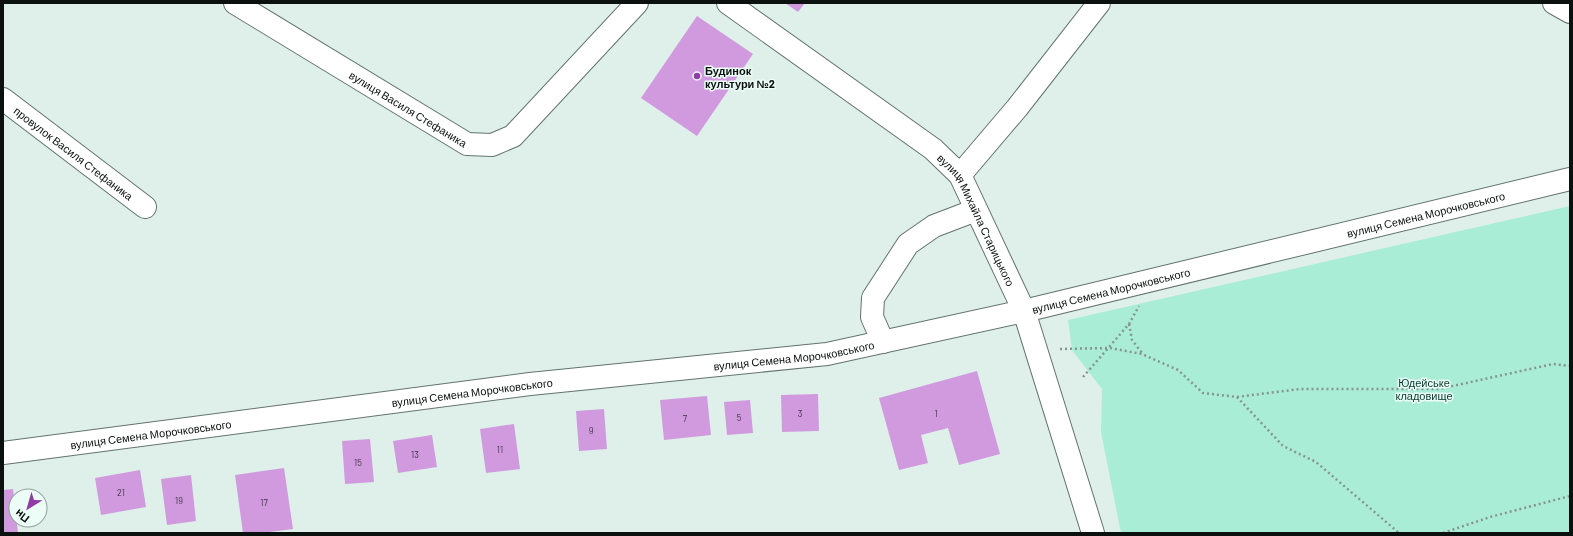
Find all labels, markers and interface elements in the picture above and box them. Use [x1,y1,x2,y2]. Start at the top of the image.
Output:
place label: Будинок культури №2 [705,64,775,90]
street label: вулиця Василя Стефаника [347,68,470,150]
marker: Будинок культури №2 [692,71,702,81]
street label: провулок Василя Стефаника [12,103,137,203]
street label: вулиця Михайла Старицького [935,151,1018,288]
street label: вулиця Семена Морочковського [1345,188,1506,239]
street label: вулиця Семена Морочковського [1030,265,1191,315]
street label: вулиця Семена Морочковського [713,337,875,372]
street label: вулиця Семена Морочковського [391,375,553,409]
park label: Юдейське кладовище [1395,376,1453,402]
house number: 3 [798,408,803,419]
house number: 1 [934,408,938,419]
house number: 5 [737,412,742,423]
house number: 7 [683,413,688,424]
street label: вулиця Семена Морочковського [69,417,232,451]
house number: 9 [589,425,594,436]
house number: 11 [497,444,503,455]
house number: 13 [411,449,419,460]
house number: 15 [354,457,362,468]
house number: 21 [117,487,125,498]
north arrow [8,488,48,528]
house number: 19 [175,495,183,506]
house number: 17 [260,497,268,508]
text: Пн [12,507,31,526]

